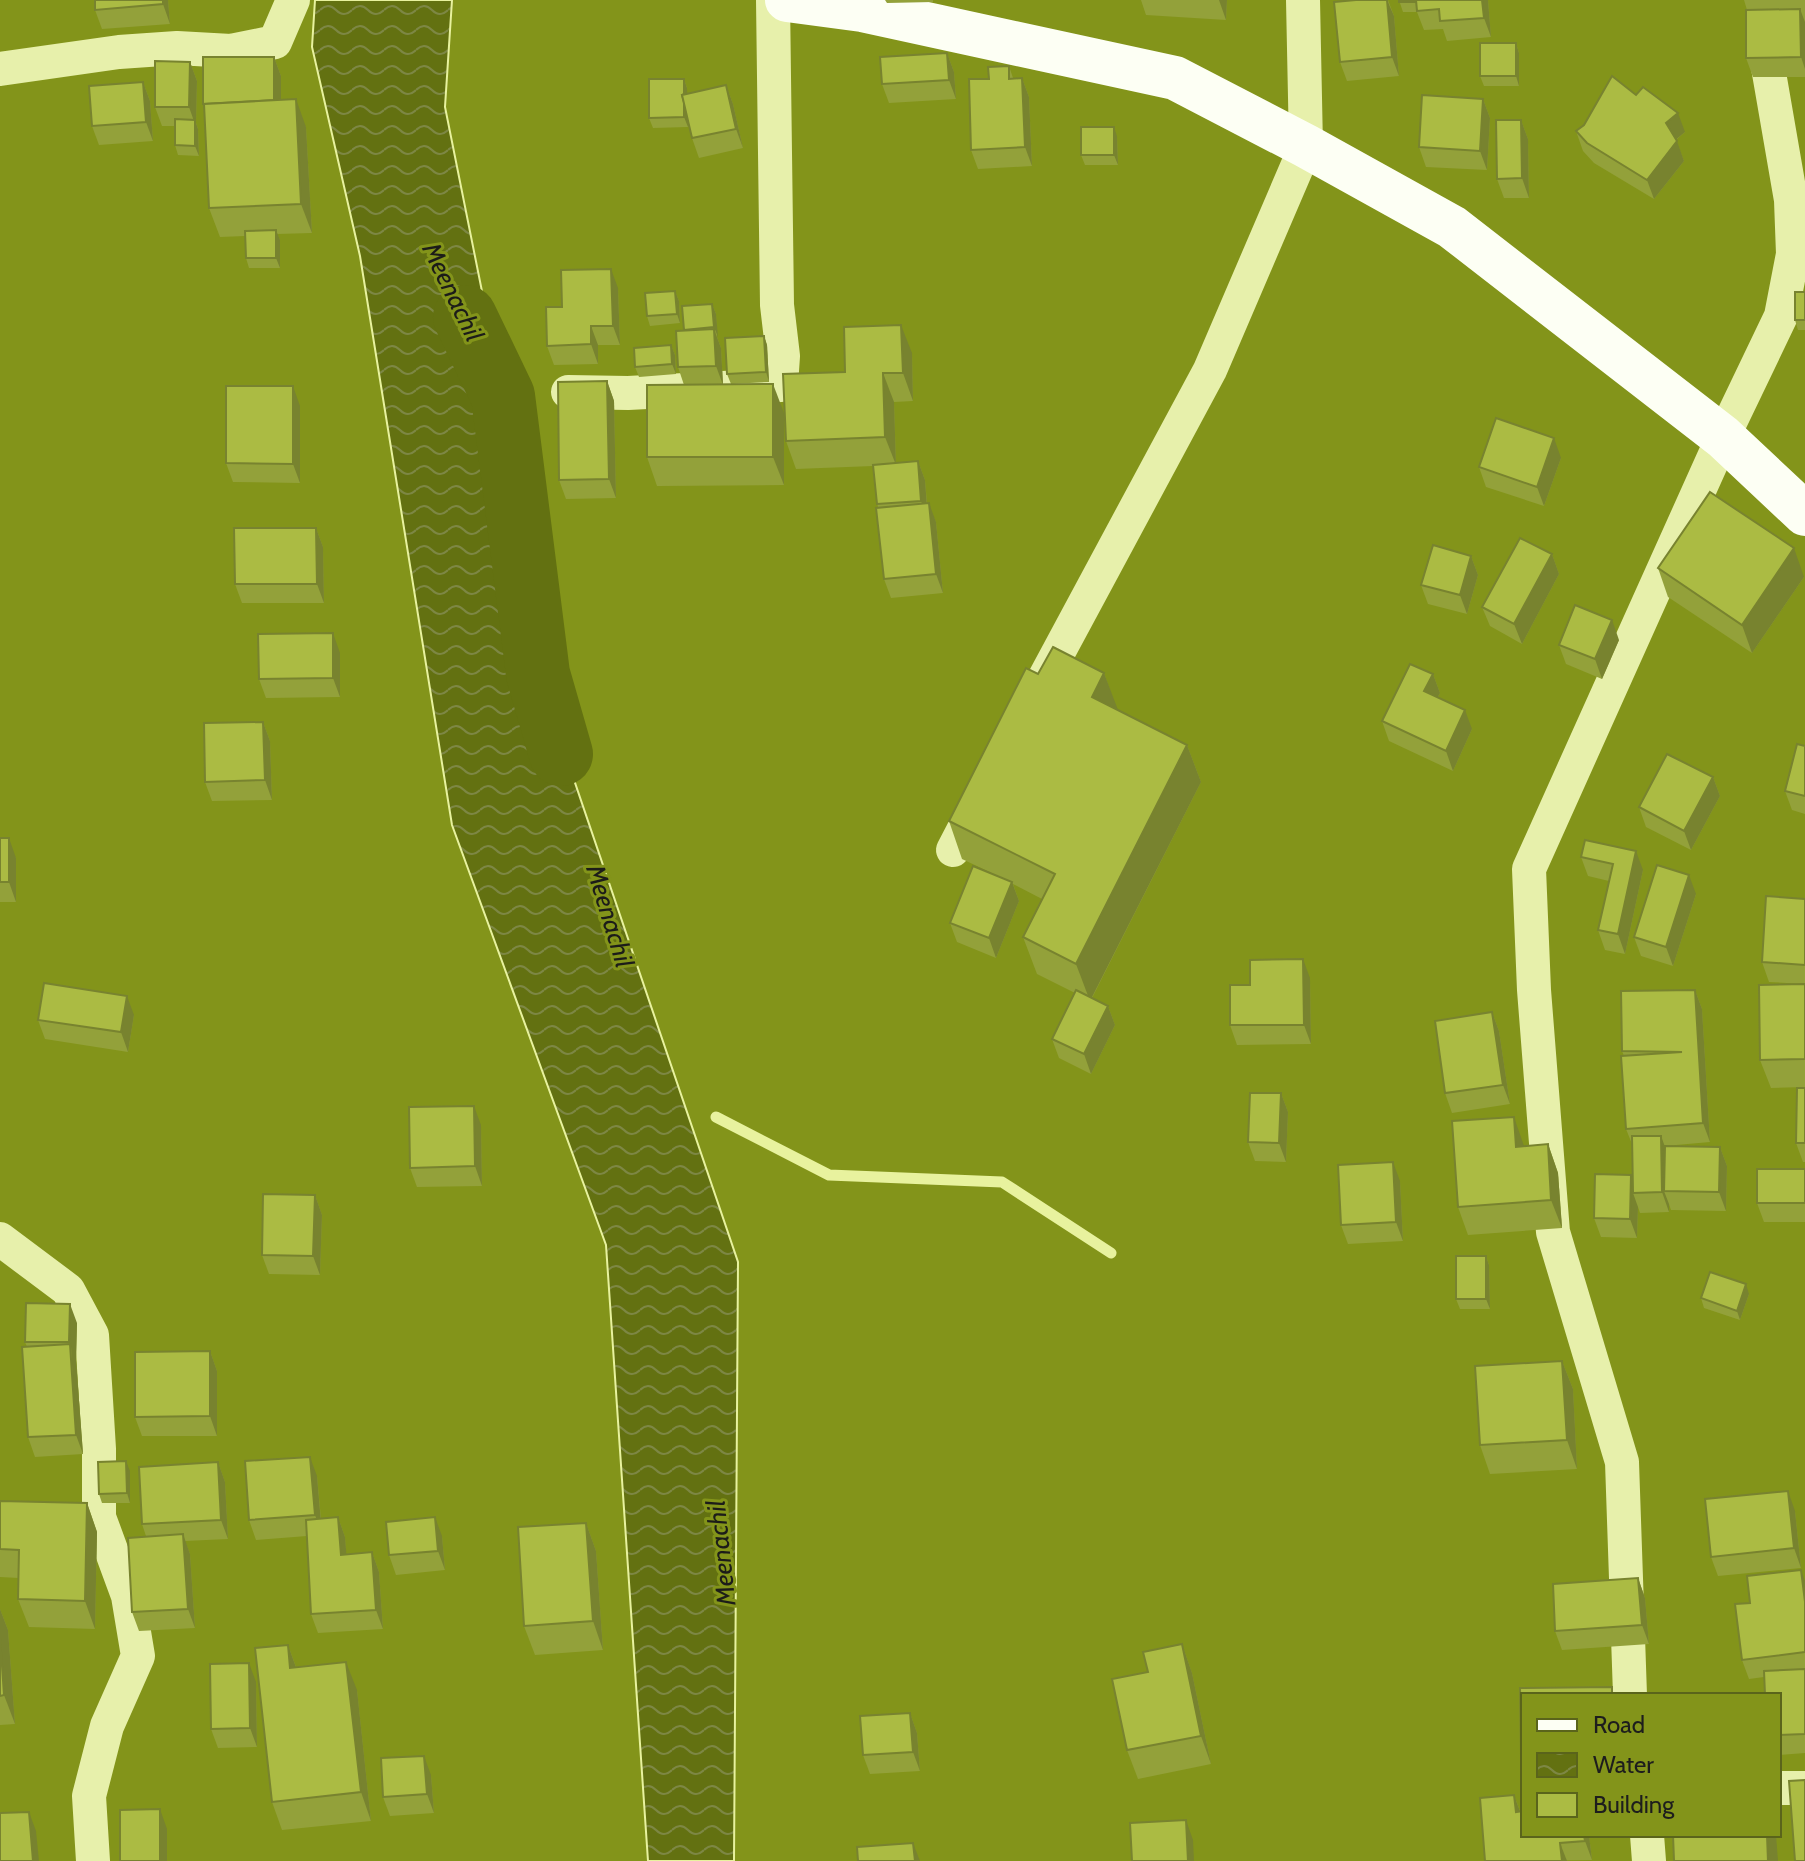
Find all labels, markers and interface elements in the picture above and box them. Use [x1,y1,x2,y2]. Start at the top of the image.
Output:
water label: Meenachil [415,236,491,347]
water label: Meenachil [579,860,641,971]
water label: Meenachil [700,1499,743,1608]
legend [1521,1693,1781,1837]
text: Road [1593,1710,1645,1739]
text: Water [1593,1750,1654,1779]
text: Building [1593,1790,1675,1819]

